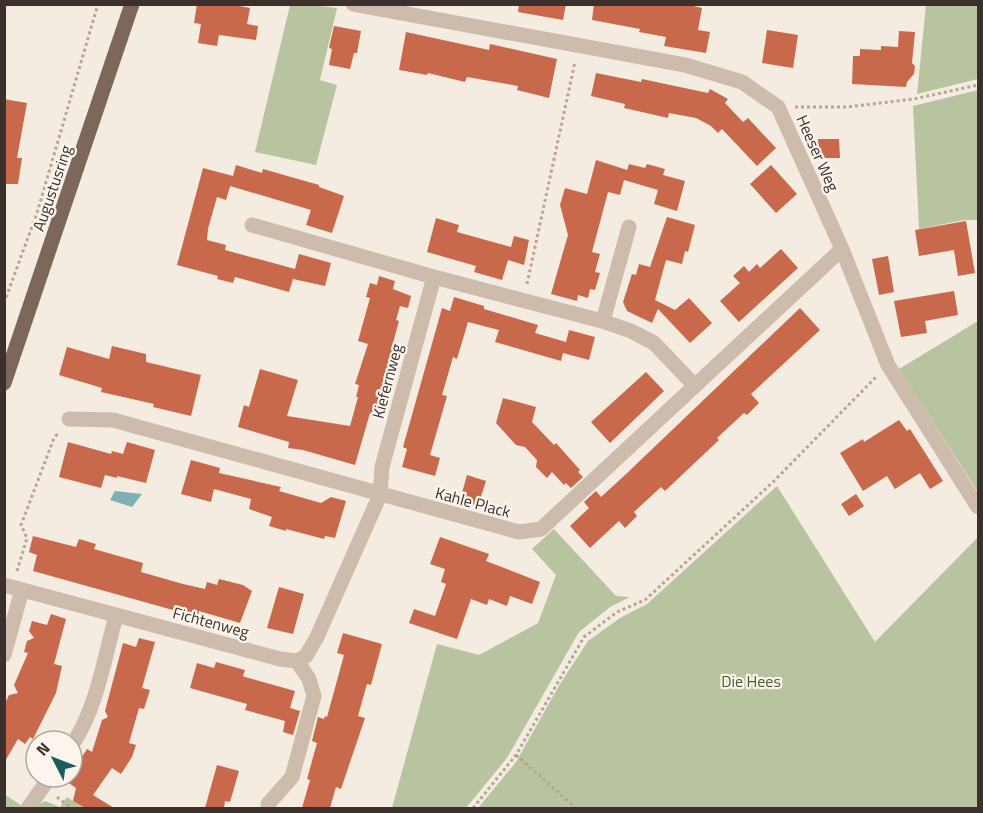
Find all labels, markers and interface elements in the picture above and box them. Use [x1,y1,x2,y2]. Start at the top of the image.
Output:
street label: Heeser Weg [790,111,846,195]
street label: Augustusring [26,142,78,234]
street label: Kiefernweg [366,341,408,421]
street label: Kahle Plack [433,480,514,524]
street label: Fichtenweg [170,600,252,644]
park label: Die Hees [721,669,781,693]
north arrow [24,729,84,789]
text: N [30,737,55,761]

